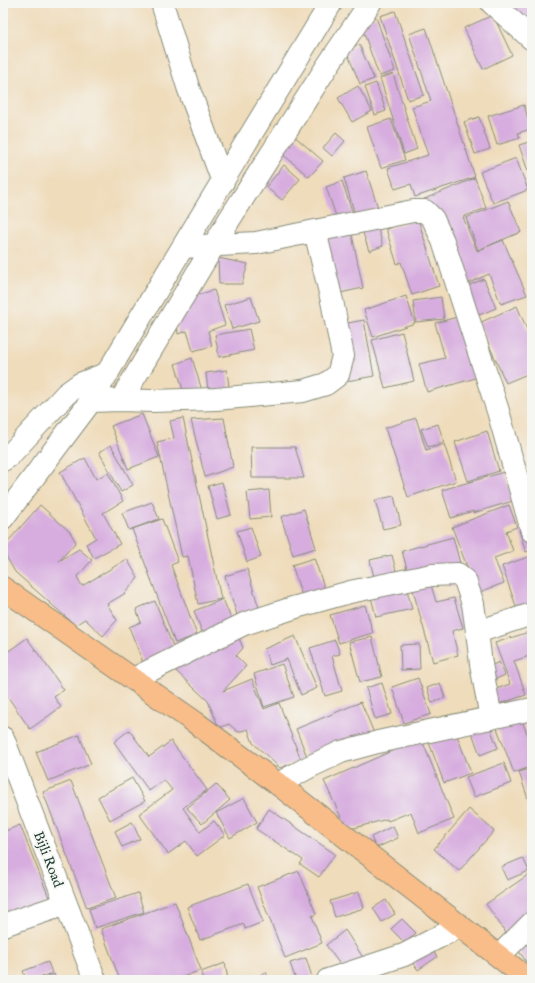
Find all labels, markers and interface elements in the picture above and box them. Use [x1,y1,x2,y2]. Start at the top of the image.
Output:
street label: Bijli Road [29,829,67,890]

